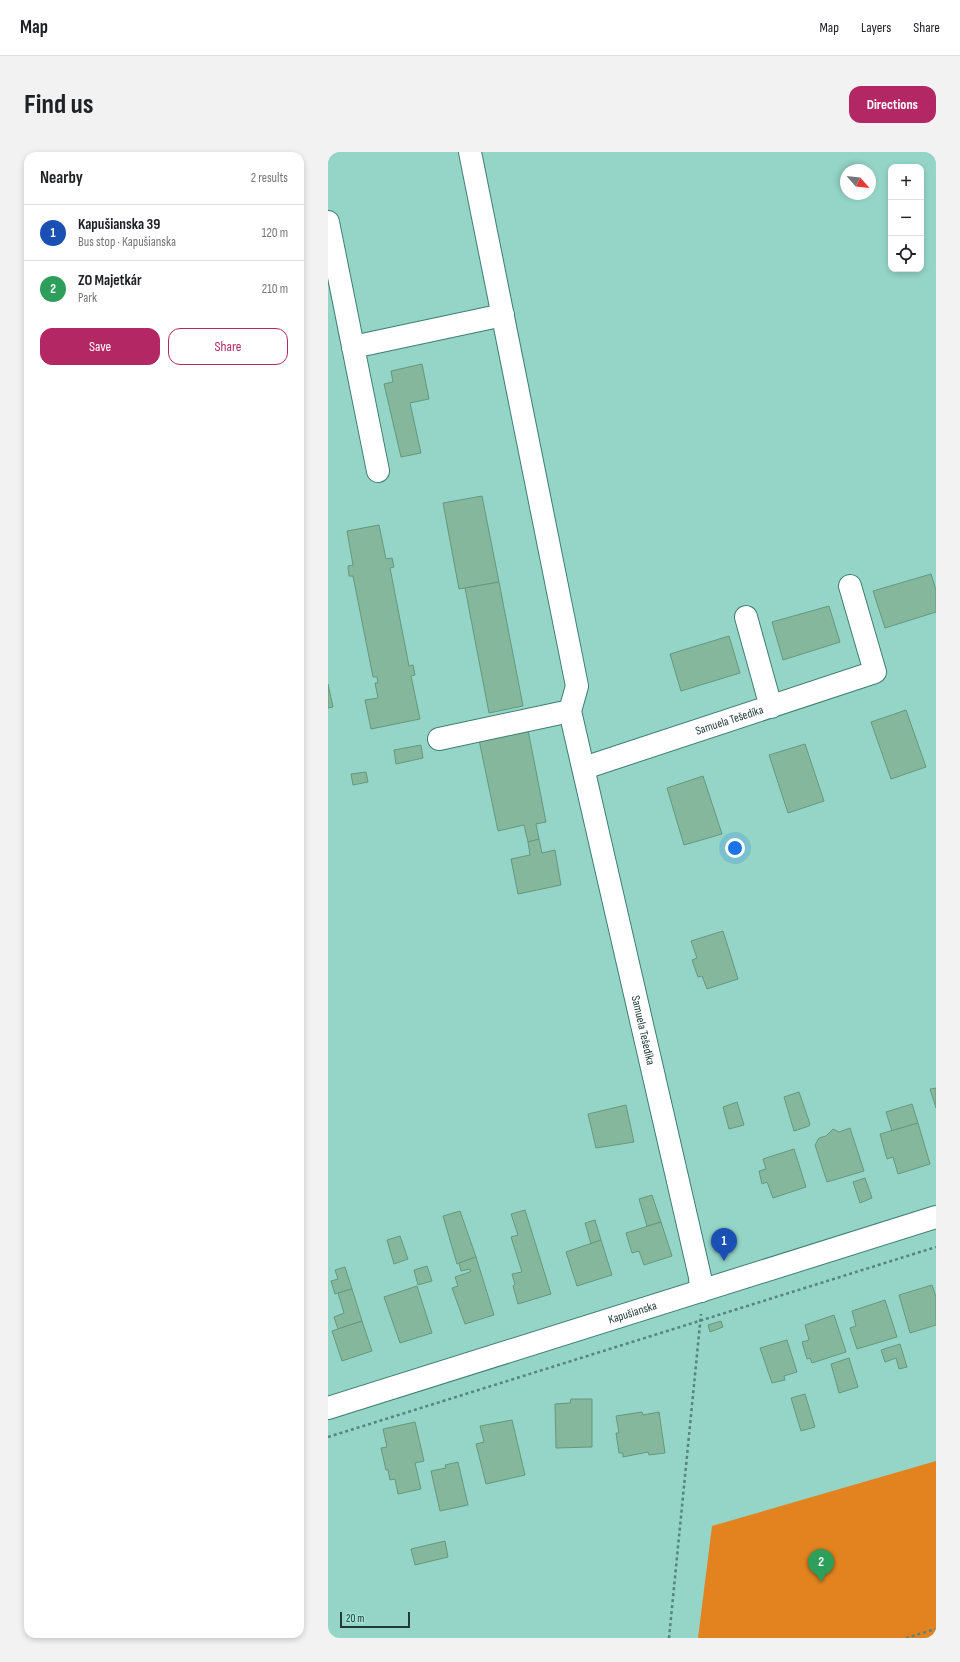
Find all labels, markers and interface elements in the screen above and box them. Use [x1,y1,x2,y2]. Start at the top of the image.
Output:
text: Map [20,16,48,39]
text: Map [819,19,839,36]
text: Layers [861,19,891,36]
text: Share [913,19,940,36]
button: Directions [849,86,936,123]
text: Find us [24,88,93,121]
north arrow [840,164,876,200]
map controls [888,164,924,272]
button: + [888,164,924,200]
text: Nearby [40,168,83,188]
text: 2 results [251,170,288,186]
button: − [888,200,924,236]
text: Kapušianska 39 [78,215,160,234]
text: 1 [50,225,56,241]
text: 120 m [262,225,288,241]
text: Bus stop · Kapušianska [78,234,176,250]
button: locate [888,236,924,272]
text: ZO Majetkár [78,271,142,290]
text: 2 [50,281,56,297]
text: 210 m [262,281,288,297]
text: Park [78,290,97,306]
button: Save [40,328,160,365]
button: Share [168,328,288,365]
street label: Samuela Tešedíka [694,702,766,739]
your location [725,838,745,858]
street label: Samuela Tešedíka [628,994,658,1067]
pin: 1 [711,1228,737,1261]
street label: Kapušianska [606,1298,659,1327]
pin: 2 [808,1549,834,1582]
scale bar [340,1610,410,1629]
text: 20 m [346,1612,364,1625]

